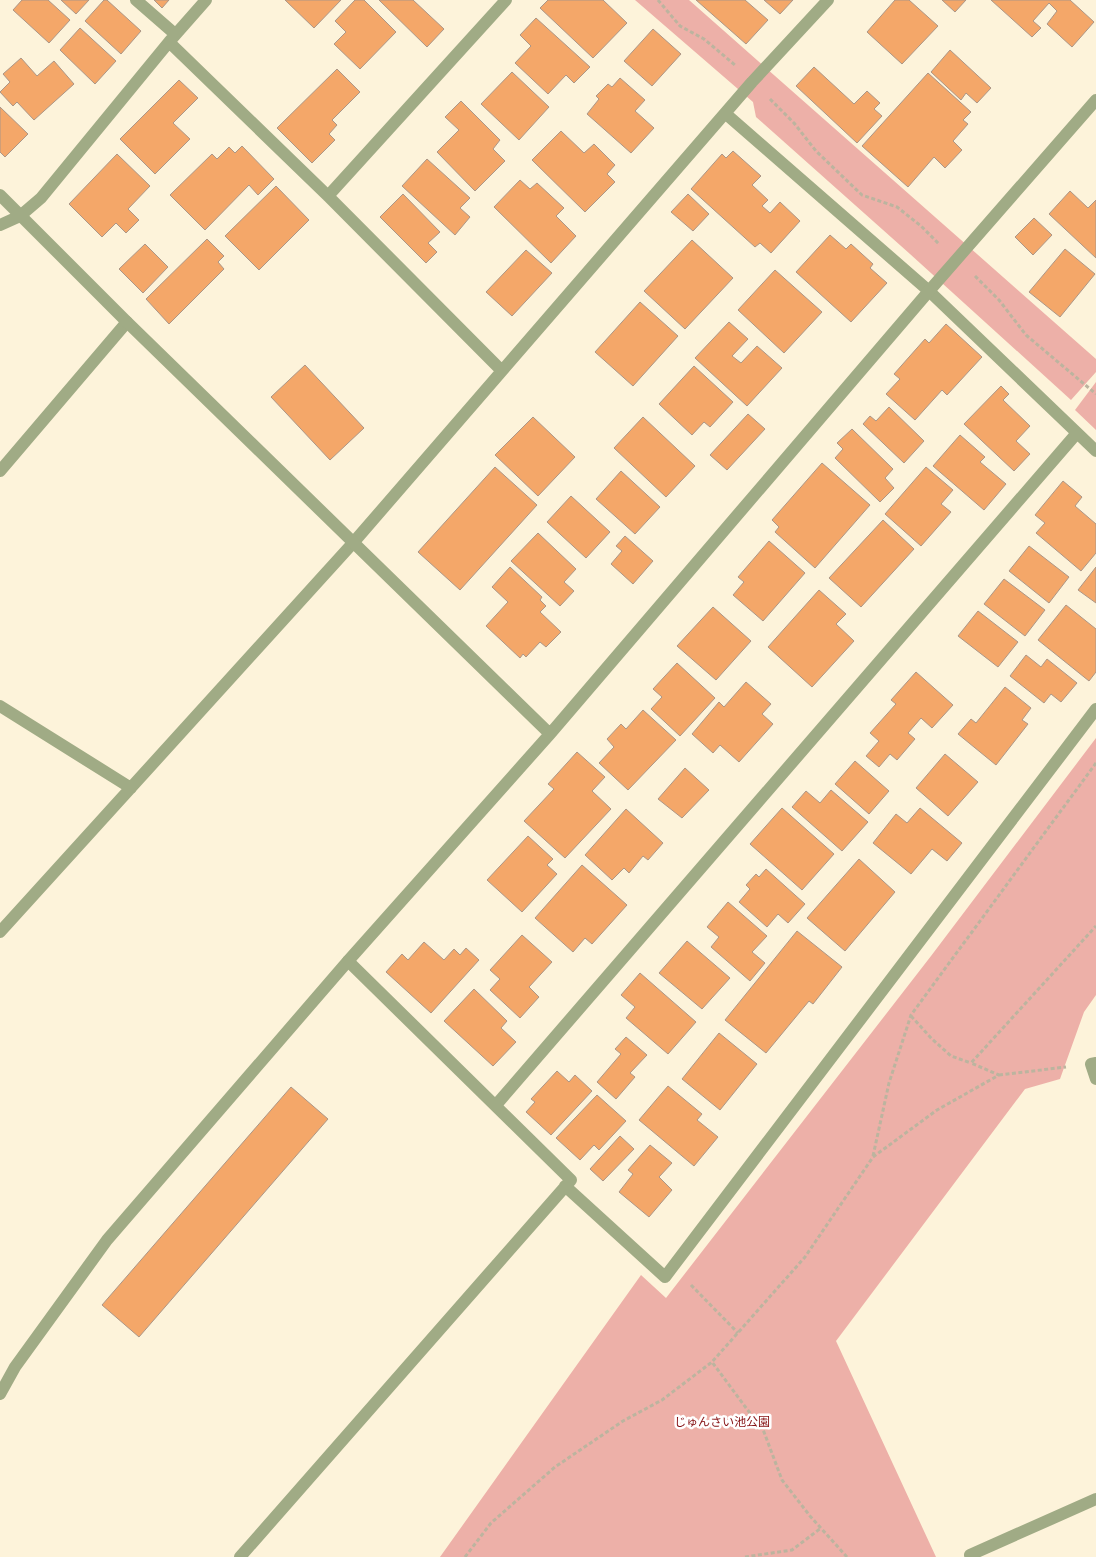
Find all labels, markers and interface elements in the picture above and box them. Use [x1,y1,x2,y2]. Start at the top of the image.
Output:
park label: じゅんさい池公園 [674,1415,770,1429]

